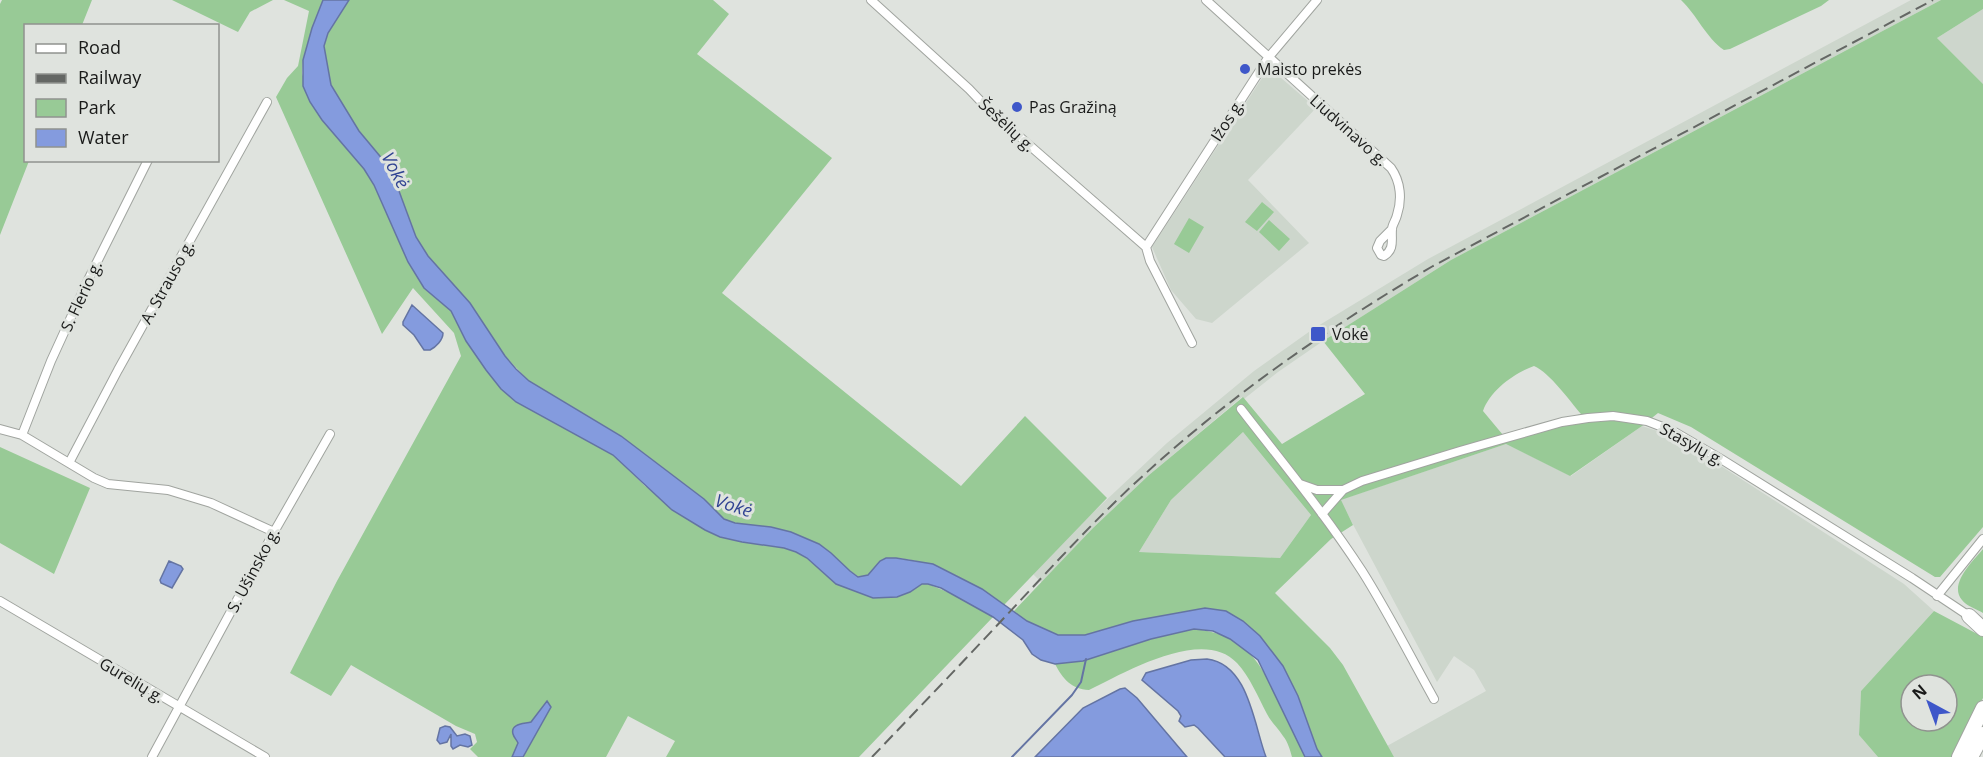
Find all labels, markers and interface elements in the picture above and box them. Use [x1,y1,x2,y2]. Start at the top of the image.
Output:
legend [24,24,219,162]
text: Road [78,35,121,59]
place label: Maisto prekės [1257,58,1362,80]
marker: Maisto prekės [1238,62,1252,76]
text: Railway [78,65,142,89]
street label: Liudvinavo g. [1305,89,1393,171]
street label: Šešėlių g. [974,93,1040,157]
text: Park [78,95,116,119]
street label: Ižos g. [1205,95,1249,145]
place label: Pas Gražiną [1029,96,1117,118]
marker: Pas Gražiną [1010,100,1024,114]
text: Water [78,125,129,149]
water label: Vokė [377,148,415,192]
street label: A. Strauso g. [135,236,199,328]
street label: S. Flerio g. [55,257,107,335]
place label: Vokė [1332,323,1369,345]
marker: Vokė [1309,325,1327,343]
street label: Stasylų g. [1656,417,1728,471]
water label: Vokė [712,488,756,522]
street label: S. Ušinsko g. [221,524,285,616]
street label: Gurelių g. [96,652,168,708]
north arrow [1899,673,1959,733]
text: N [1907,679,1931,704]

